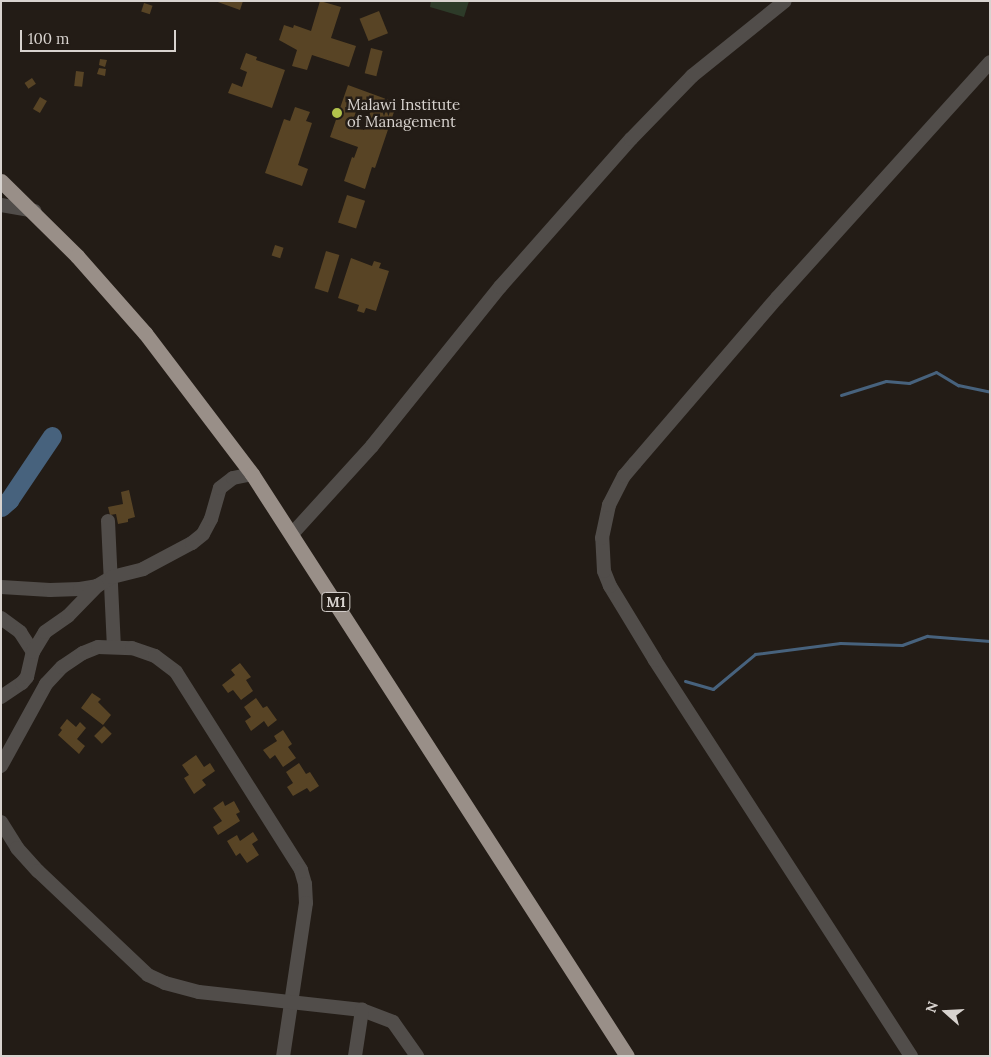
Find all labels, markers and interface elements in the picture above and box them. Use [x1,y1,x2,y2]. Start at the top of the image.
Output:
scale bar [22,20,179,52]
text: 100 m [28,29,69,48]
place label: Malawi Institute of Management [347,95,460,130]
marker: Malawi Institute of Management [331,107,343,119]
road number: M1 [321,590,351,614]
north arrow [921,987,971,1037]
text: N [922,999,942,1015]

